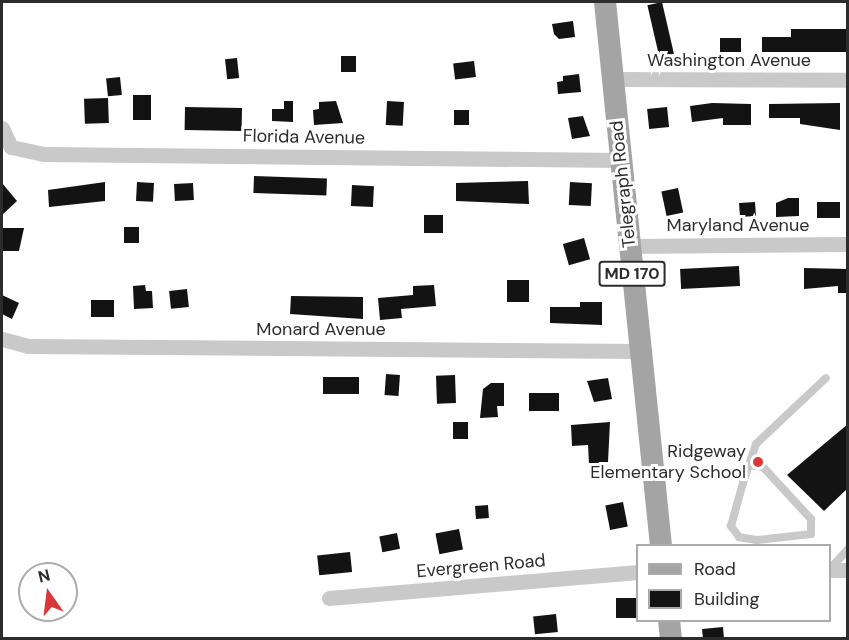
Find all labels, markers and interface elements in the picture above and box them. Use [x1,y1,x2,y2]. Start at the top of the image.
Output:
street label: Washington Avenue [647,49,811,71]
street label: Telegraph Road [606,119,640,249]
street label: Florida Avenue [243,125,365,149]
street label: Maryland Avenue [667,214,809,236]
road number: MD 170 [598,261,666,287]
street label: Monard Avenue [256,318,386,340]
place label: Ridgeway Elementary School [590,441,746,484]
marker: Ridgeway Elementary School [751,455,765,469]
legend [636,544,831,622]
street label: Evergreen Road [415,550,547,582]
text: Road [694,557,736,581]
north arrow [18,562,78,622]
text: N [36,564,52,588]
text: Building [694,587,759,611]

